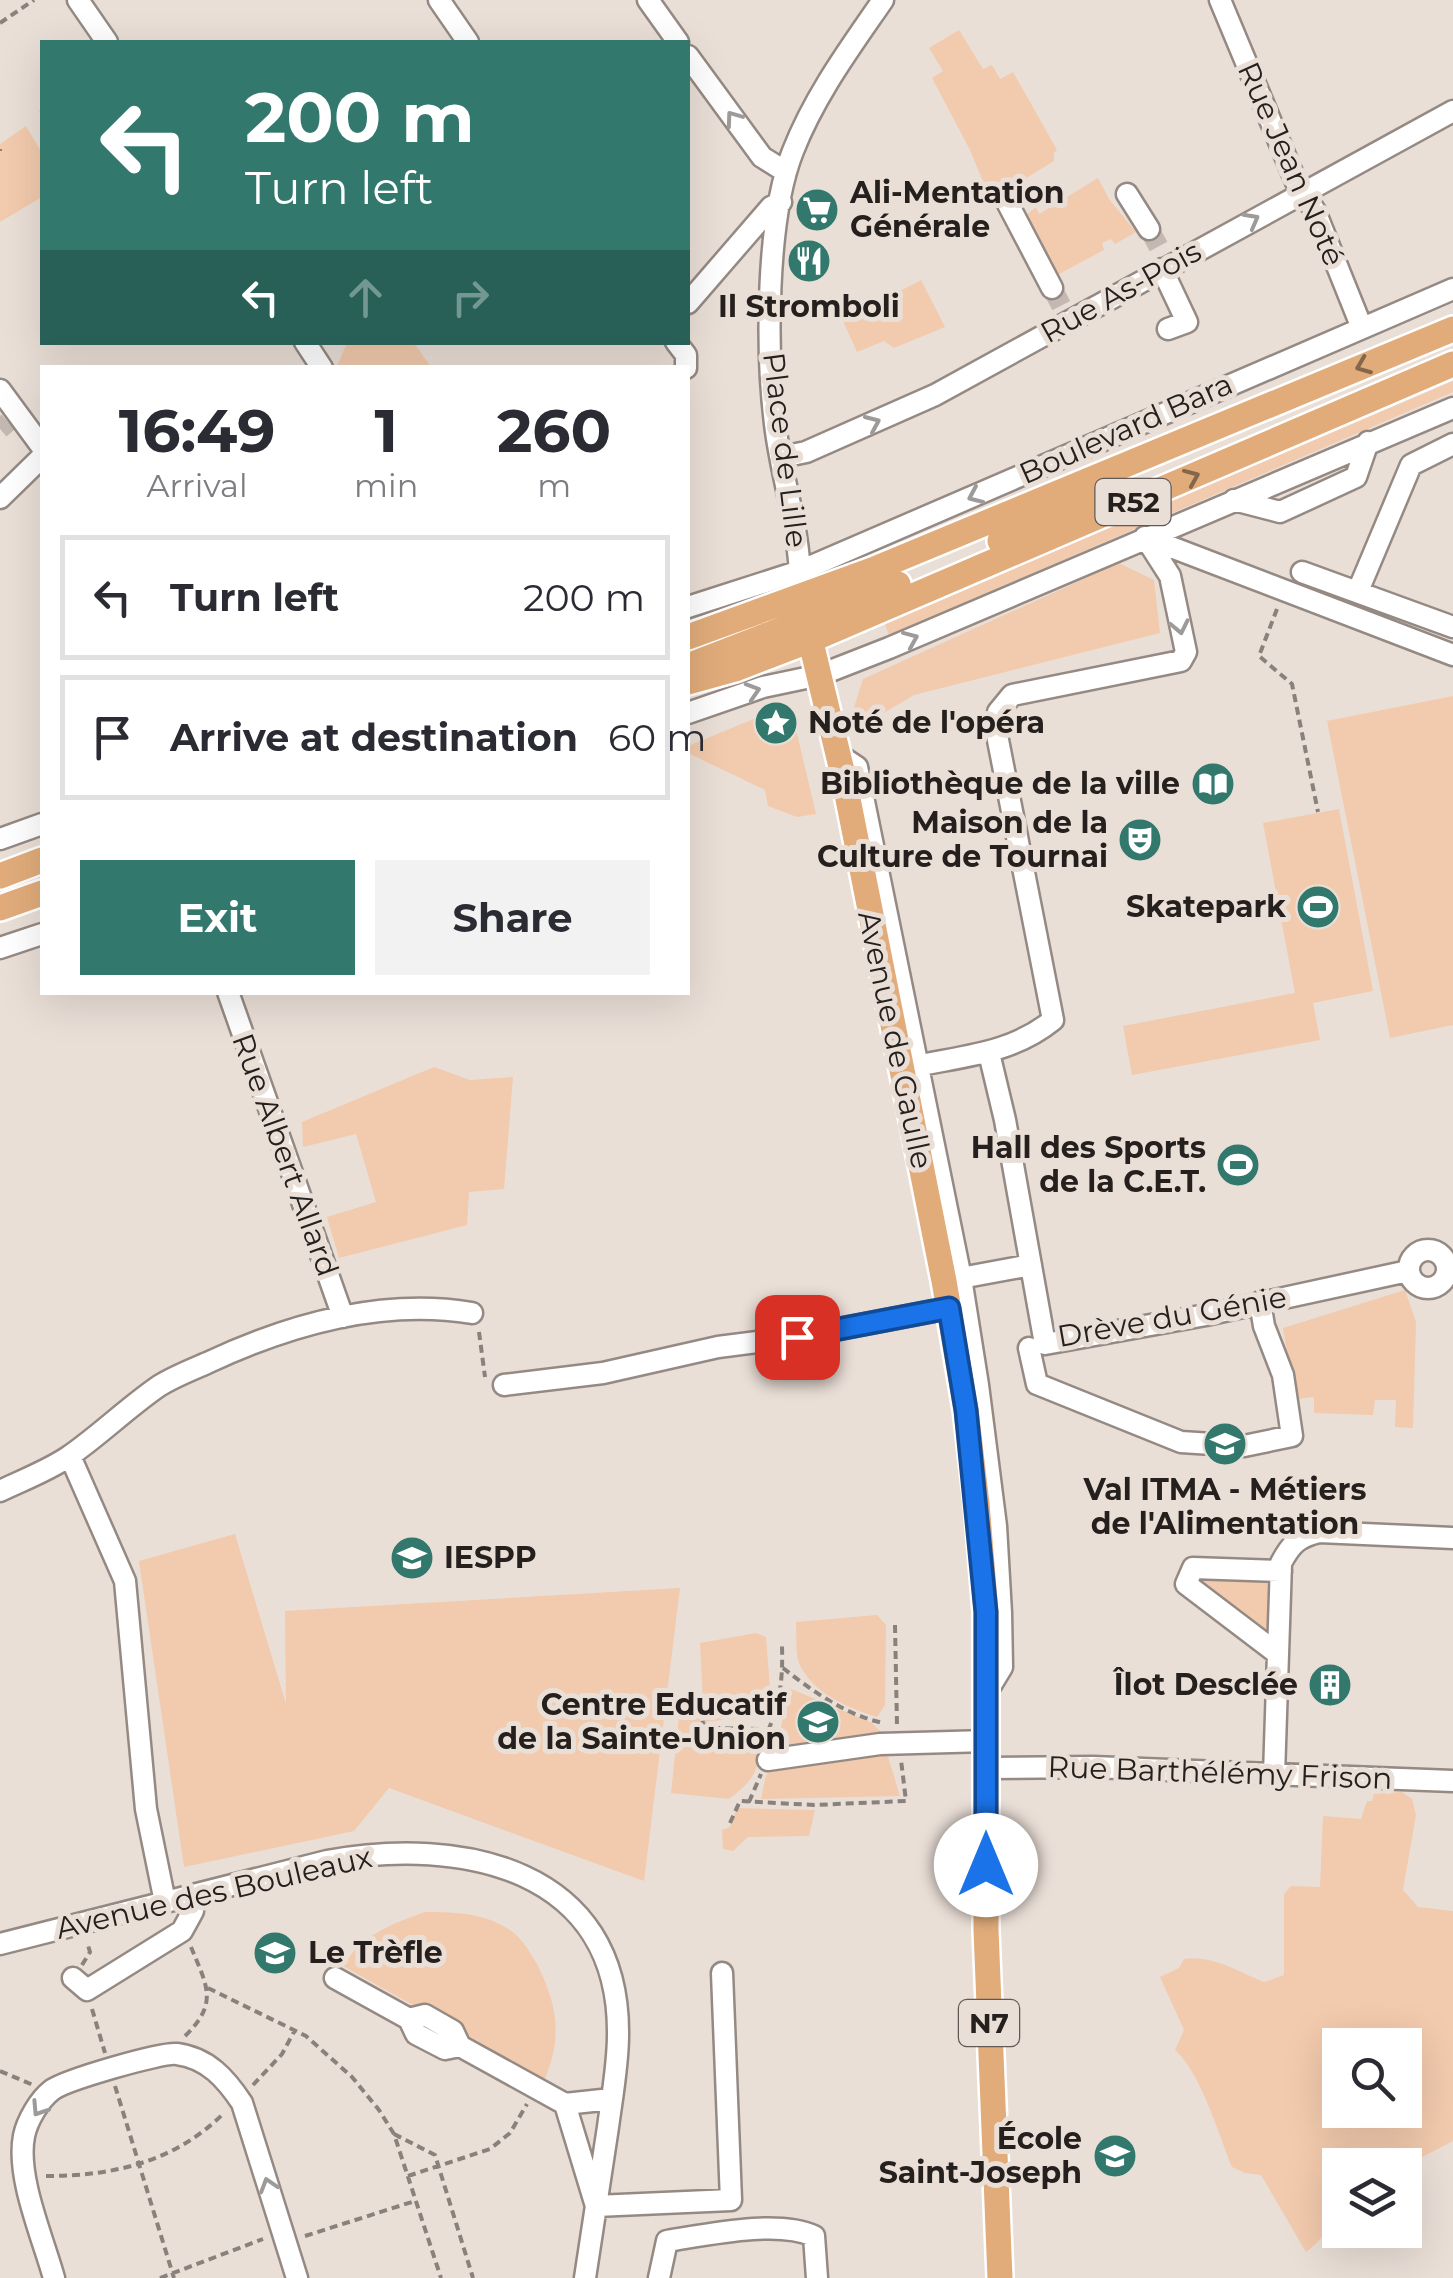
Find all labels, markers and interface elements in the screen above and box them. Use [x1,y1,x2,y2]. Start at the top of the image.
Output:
street label: Rue Jean Noté [1230,56,1353,271]
text: 200 m [245,74,475,160]
icon: left [80,80,210,210]
one-way arrow [728,111,745,129]
text: Turn left [245,160,433,215]
place label: Ali-Mentation Générale [849,174,1064,245]
supermarket icon: Ali-Mentation Générale [794,187,840,233]
one-way arrow [1241,212,1259,232]
street label: Rue As-Pois [1034,232,1208,351]
restaurant icon: Il Stromboli [786,238,832,284]
icon: left [233,270,288,325]
icon: ahead [338,270,393,325]
icon: right [443,270,498,325]
place label: Il Stromboli [718,288,900,325]
street label: Place de Lille [755,350,816,550]
one-way arrow [1355,355,1373,375]
street label: Boulevard Bara [1013,365,1238,492]
text: 16:49 [119,394,275,467]
text: 1 [374,394,398,467]
text: 260 [497,394,611,467]
one-way arrow [863,415,881,435]
text: Arrival [147,466,248,505]
text: min [354,466,418,505]
text: m [537,466,571,505]
one-way arrow [1182,469,1200,489]
road number: R52 [1096,479,1170,525]
one-way arrow [967,484,985,504]
icon: left [85,570,140,625]
text: Turn left [170,574,339,621]
text: 200 m [523,574,645,621]
one-way arrow [1169,618,1190,635]
one-way arrow [901,631,919,651]
one-way arrow [744,682,761,702]
place icon: Noté de l'opéra [753,700,799,746]
place label: Noté de l'opéra [808,704,1045,741]
icon: arrive [85,710,140,765]
text: Arrive at destination [170,714,578,761]
text: 60 m [608,714,706,761]
library icon: Bibliothèque de la ville [1190,761,1236,807]
place label: Bibliothèque de la ville [820,765,1180,802]
place label: Maison de la Culture de Tournai [817,804,1108,875]
theatre icon: Maison de la Culture de Tournai [1117,817,1163,863]
button: Exit [80,860,355,975]
button: Share [375,860,650,975]
sports icon: Skatepark [1295,884,1341,930]
place label: Skatepark [1126,888,1286,925]
street label: Avenue de Gaulle [850,908,941,1172]
street label: Rue Albert Allard [224,1028,347,1281]
place label: Hall des Sports de la C.E.T. [971,1129,1206,1200]
sports icon: Hall des Sports de la C.E.T. [1215,1142,1261,1188]
street label: Drève du Génie [1054,1278,1289,1355]
pin [755,1295,840,1380]
icon: arrive [770,1310,825,1365]
school or university icon: Val ITMA - Métiers de l'Alimentation [1202,1421,1248,1467]
place label: Val ITMA - Métiers de l'Alimentation [1083,1471,1366,1542]
school or university icon: IESPP [389,1535,435,1581]
place label: IESPP [444,1539,537,1576]
building icon: Îlot Desclée [1307,1662,1353,1708]
place label: Îlot Desclée [1112,1666,1298,1703]
place label: Centre Educatif de la Sainte-Union [497,1686,787,1757]
school or university icon: Centre Educatif de la Sainte-Union [795,1699,841,1745]
street label: Rue Barthélémy Frison [1047,1748,1393,1797]
position arrow [934,1813,1038,1917]
street label: Avenue des Bouleaux [52,1838,376,1947]
school or university icon: Le Trèfle [252,1930,298,1976]
place label: Le Trèfle [308,1934,443,1971]
road number: N7 [959,2000,1019,2046]
map controls [1322,2028,1422,2248]
button: search [1322,2028,1422,2128]
one-way arrow [32,2098,51,2116]
place label: École Saint-Joseph [879,2120,1082,2191]
school or university icon: École Saint-Joseph [1092,2133,1138,2179]
button: layers [1322,2148,1422,2248]
one-way arrow [259,2177,280,2194]

